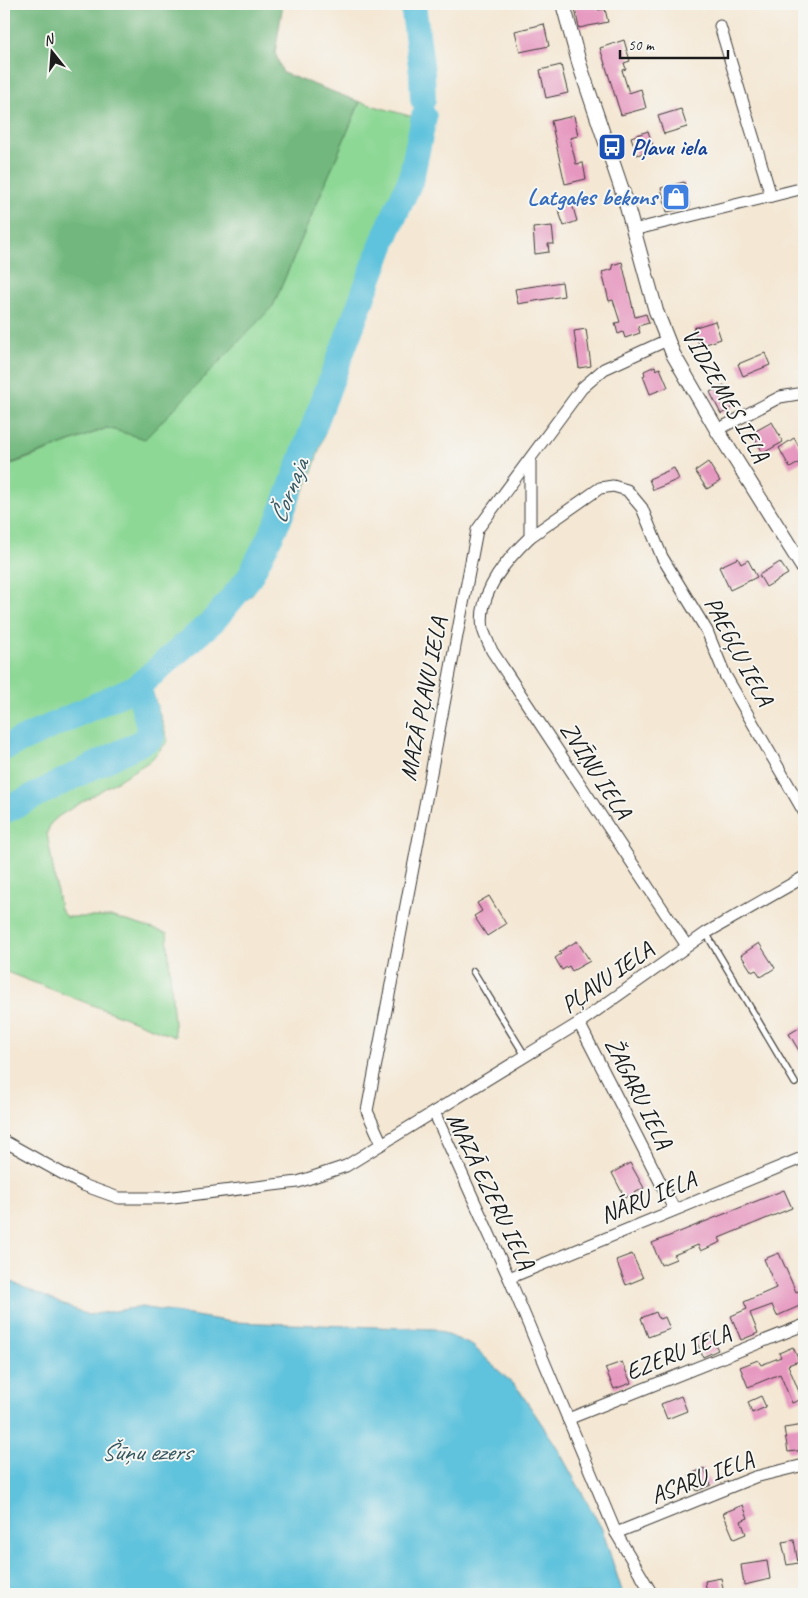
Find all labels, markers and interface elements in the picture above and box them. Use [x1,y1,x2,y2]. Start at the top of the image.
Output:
north arrow [28,28,78,78]
scale bar [620,28,728,60]
text: N [42,30,57,49]
text: 50 m [628,36,655,55]
bus stop icon: Pļavu iela [597,132,627,162]
place label: Pļavu iela [631,132,708,162]
place label: Latgales bekons [527,182,660,212]
shop icon: Latgales bekons [661,182,691,212]
street label: VIDZEMES IELA [676,323,777,468]
water label: Čornaja [262,452,317,528]
street label: PAEGĻU IELA [698,591,781,711]
street label: MAZĀ PĻAVU IELA [392,614,454,783]
street label: ZVĪŅU IELA [554,716,639,825]
street label: PĻAVU IELA [555,934,660,1020]
street label: ŽAGARU IELA [598,1032,680,1154]
street label: MAZĀ EZERU IELA [440,1108,542,1275]
street label: NĀRU IELA [596,1164,701,1230]
street label: EZERU IELA [621,1317,736,1387]
water label: Šūņu ezers [101,1436,195,1468]
street label: ASARU IELA [646,1443,759,1510]

